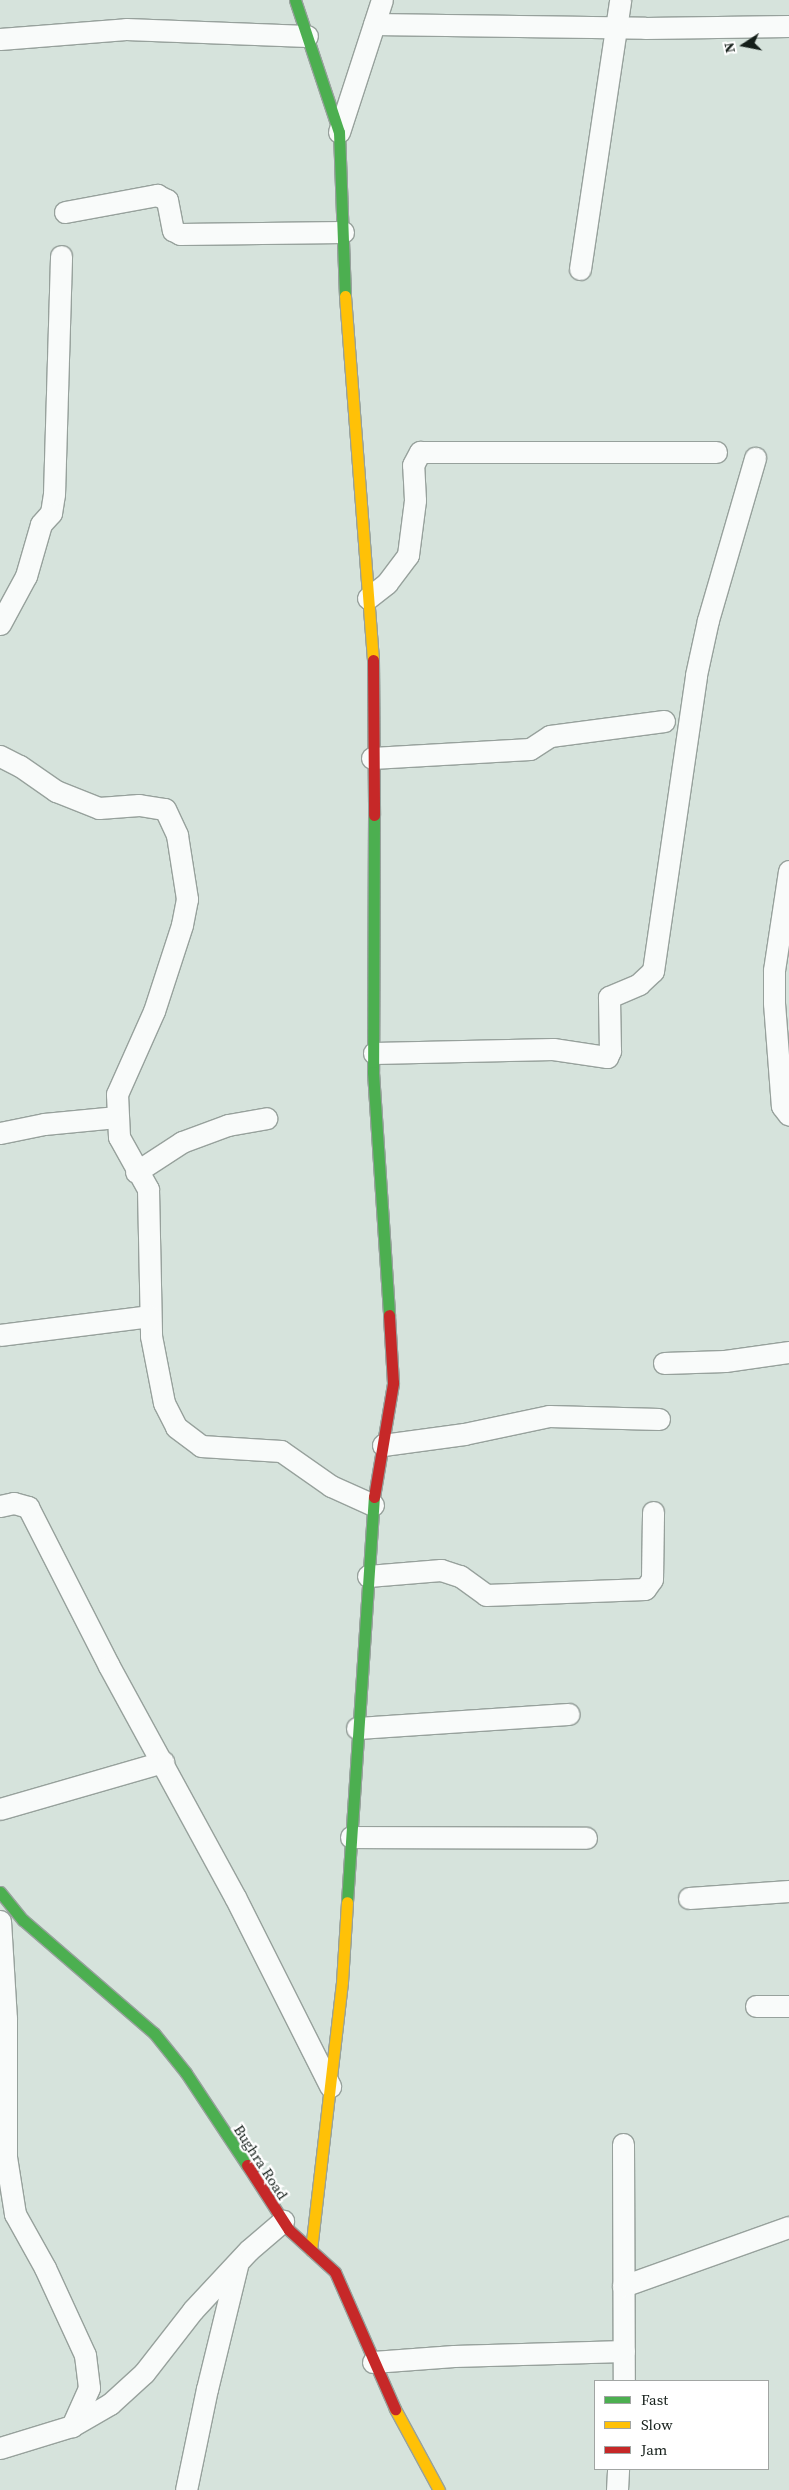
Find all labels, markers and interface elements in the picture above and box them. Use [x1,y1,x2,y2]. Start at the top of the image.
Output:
north arrow [719,20,769,70]
text: N [718,41,740,55]
street label: Bughra Road [230,2121,292,2203]
legend [594,2380,769,2470]
text: Fast [641,2389,668,2410]
text: Slow [641,2414,673,2435]
text: Jam [641,2439,667,2460]

